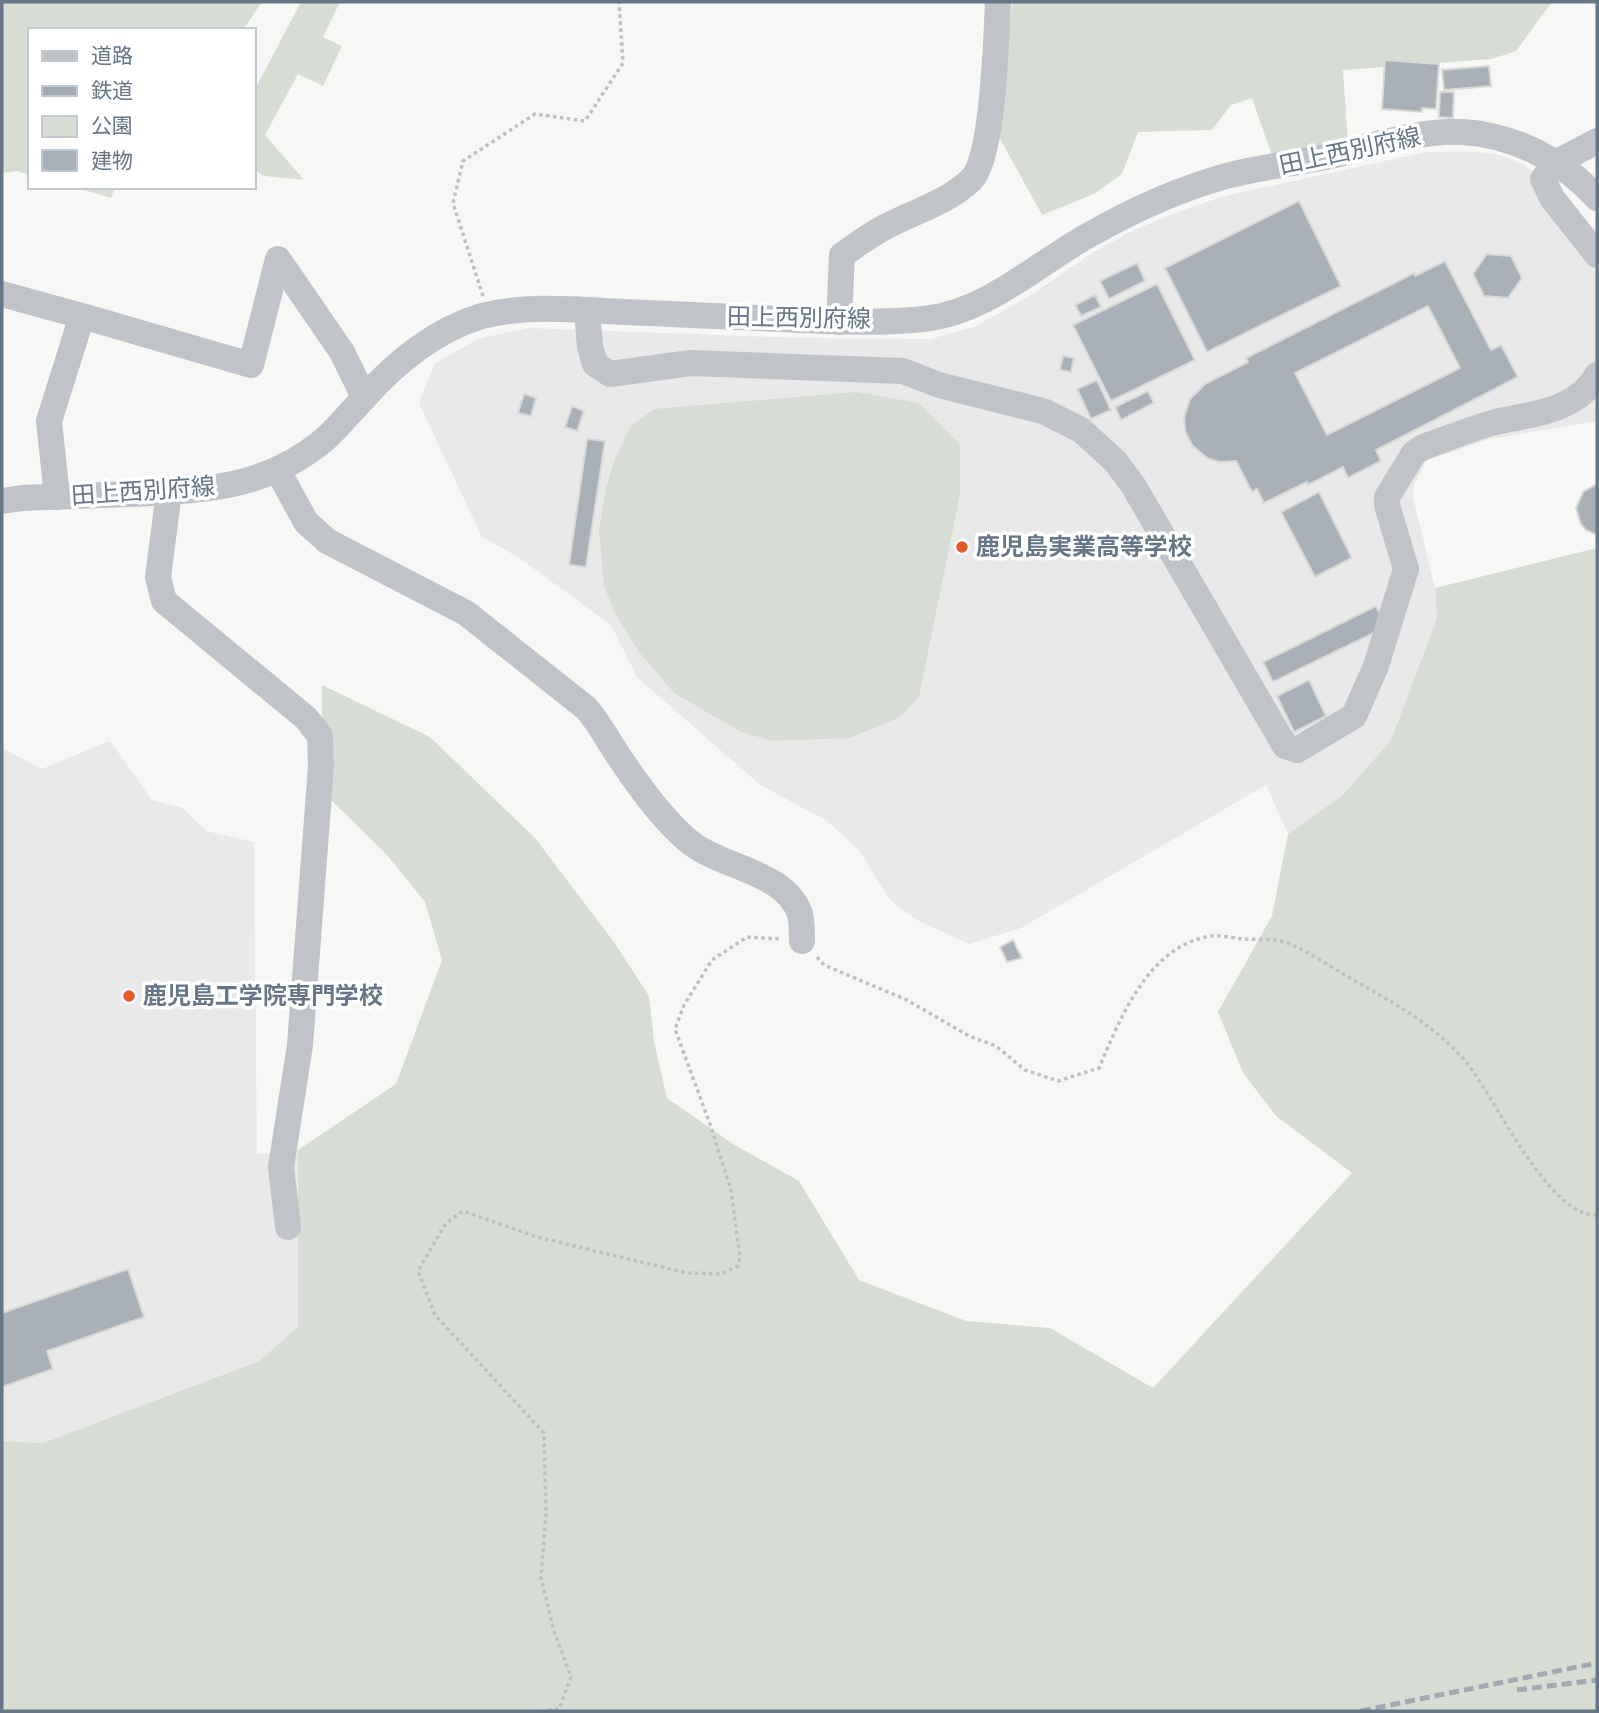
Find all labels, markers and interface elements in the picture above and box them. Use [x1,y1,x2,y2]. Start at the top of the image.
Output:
legend [28,28,256,189]
text: 道路 [91,41,133,71]
text: 鉄道 [91,76,133,106]
text: 公園 [91,111,133,141]
street label: 田上西別府線 [1276,119,1424,184]
text: 建物 [91,146,133,176]
street label: 田上西別府線 [727,300,871,337]
street label: 田上西別府線 [70,469,216,514]
place label: 鹿児島実業高等学校 [976,530,1192,565]
marker: 鹿児島実業高等学校 [954,539,970,555]
place label: 鹿児島工学院専門学校 [143,979,383,1014]
marker: 鹿児島工学院専門学校 [121,988,137,1004]

